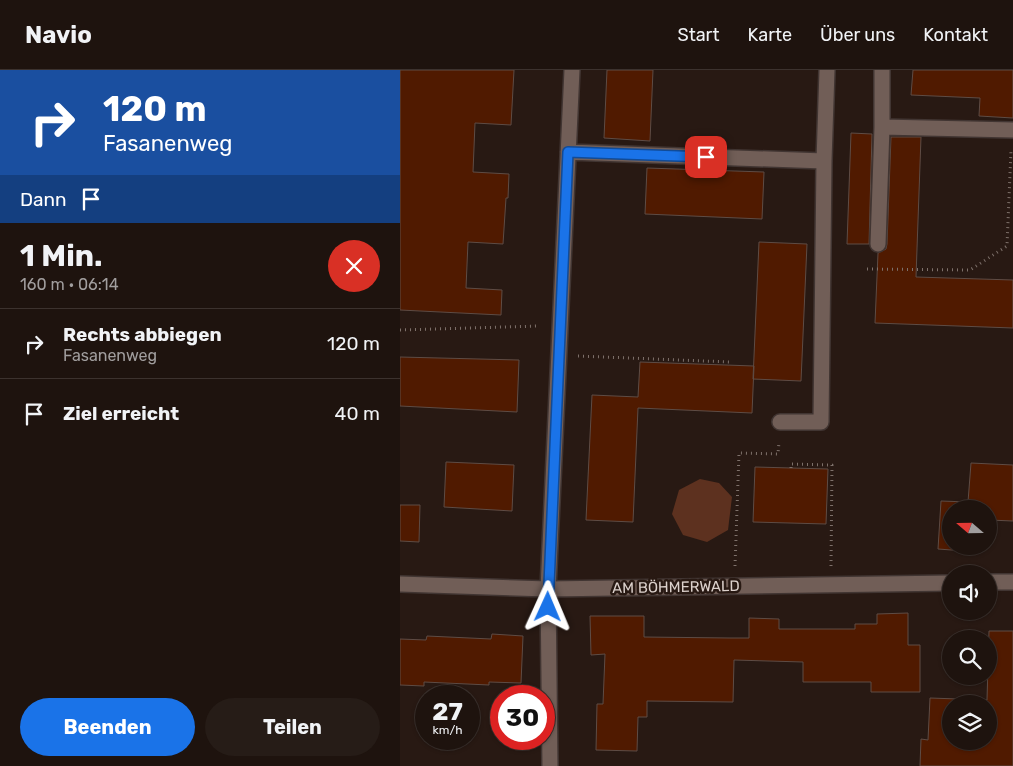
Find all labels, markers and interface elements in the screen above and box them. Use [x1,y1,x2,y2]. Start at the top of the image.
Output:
text: Navio [25,21,92,49]
text: Start [677,24,720,46]
text: Karte [748,24,792,46]
text: Über uns [820,24,895,46]
text: Kontakt [923,24,988,46]
text: 120 m [103,88,206,130]
icon: right [20,90,85,155]
text: Fasanenweg [103,130,232,157]
pin [685,136,727,178]
icon: arrive [692,143,720,171]
icon: arrive [77,185,105,213]
text: Dann [20,188,67,211]
text: 1 Min. [20,238,103,274]
button: close [328,240,380,292]
text: 160 m · 06:14 [20,275,119,294]
text: Rechts abbiegen [63,323,222,346]
icon: right [20,330,48,358]
text: 120 m [327,332,380,355]
text: Fasanenweg [63,346,157,365]
icon: arrive [20,400,48,428]
text: Ziel erreicht [63,402,179,425]
text: 40 m [335,402,380,425]
north arrow [942,500,998,555]
map controls [942,500,997,750]
button: sound [942,565,997,620]
street label: AM BÖHMERWALD [612,577,740,597]
position arrow [521,580,573,632]
button: search [942,630,997,685]
speed limit sign: 30 [490,685,555,750]
button: layers [942,695,997,750]
text: 27 [432,697,463,726]
button: Beenden [20,698,195,756]
button: Teilen [205,698,380,756]
text: km/h [433,723,462,737]

